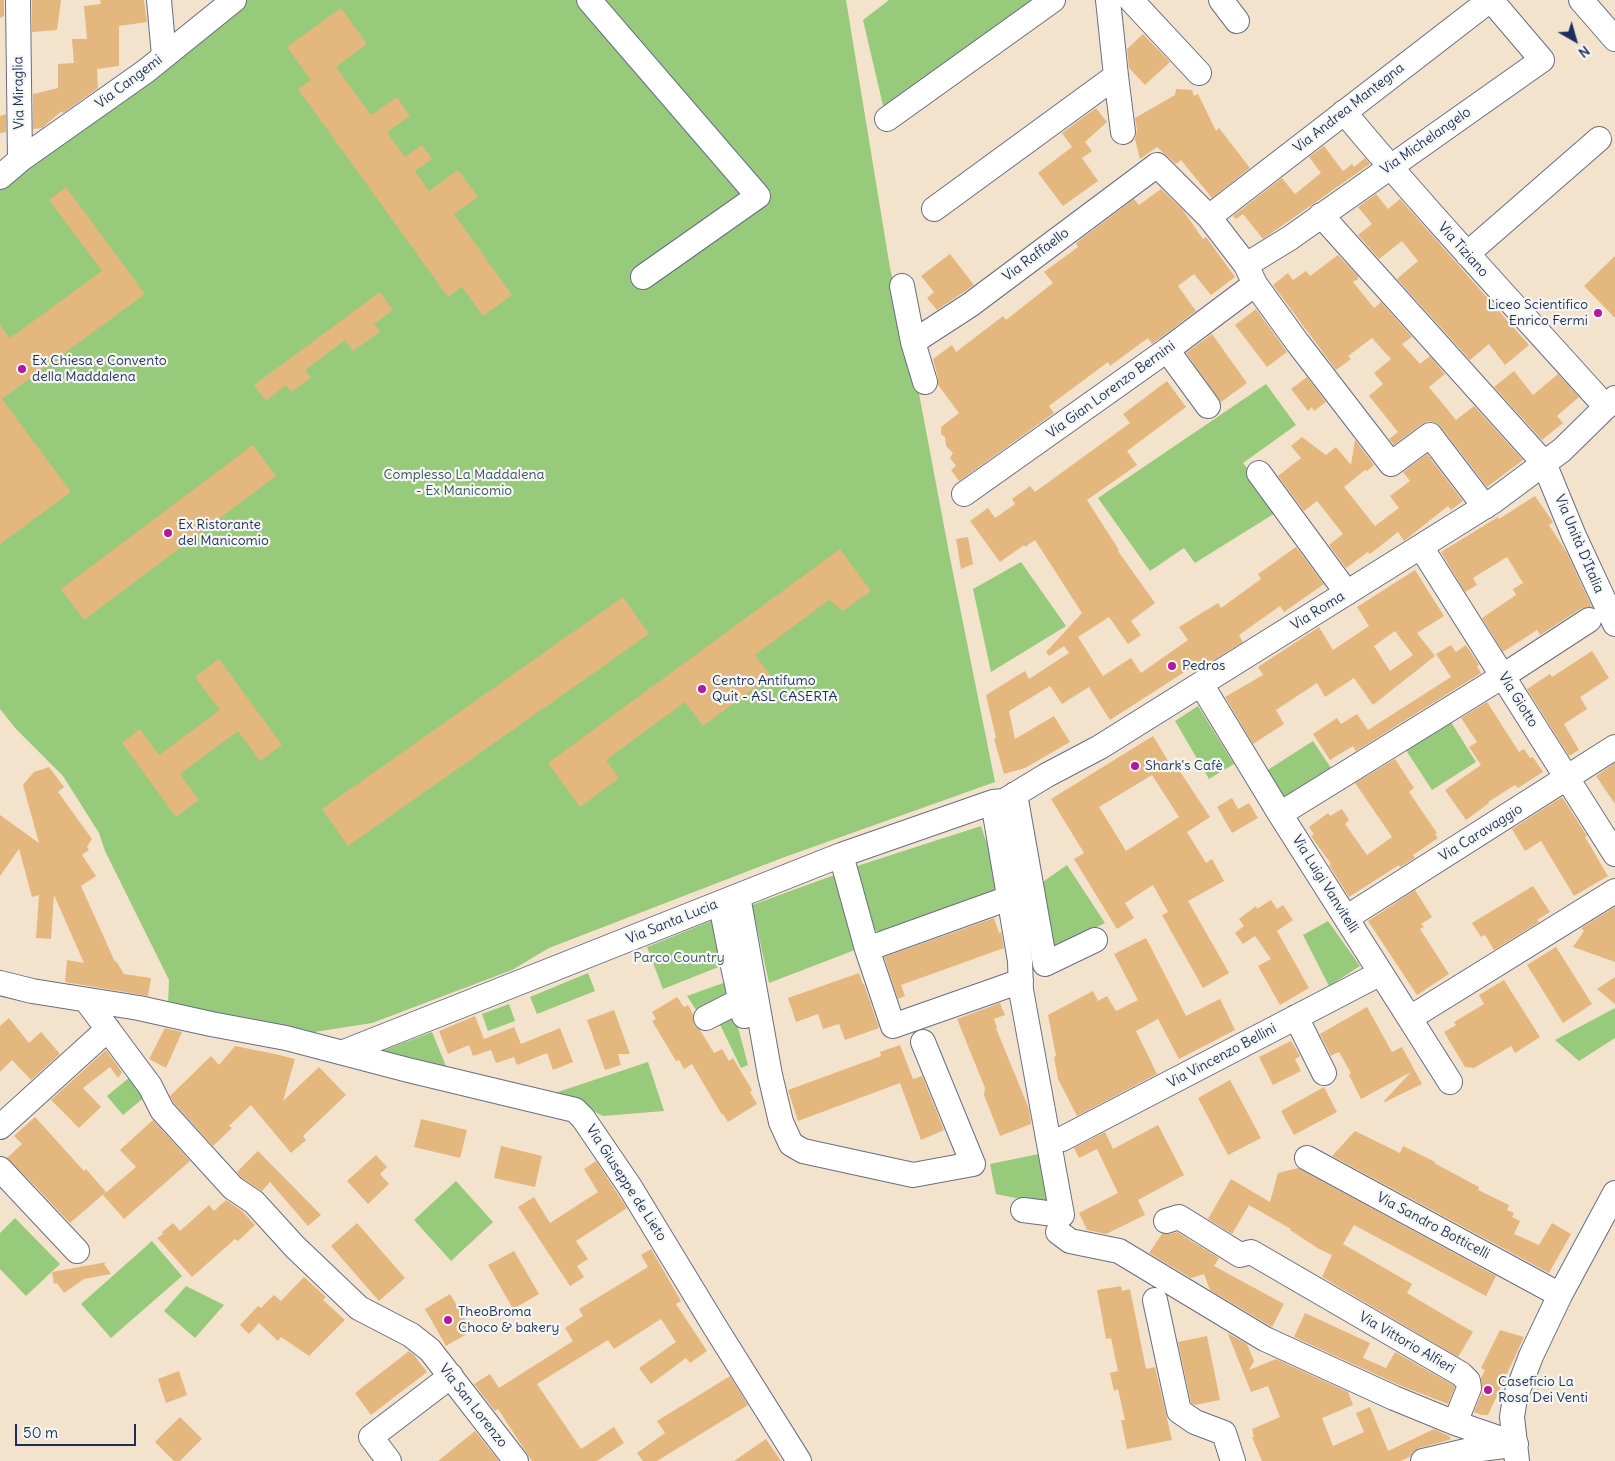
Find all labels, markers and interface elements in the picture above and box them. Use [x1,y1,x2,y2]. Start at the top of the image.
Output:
north arrow [1550,15,1600,65]
text: N [1575,42,1594,62]
street label: Via Cangemi [92,51,166,113]
street label: Via Miraglia [10,56,28,130]
street label: Via Andrea Mantegna [1290,60,1408,156]
street label: Via Michelangelo [1378,104,1474,178]
street label: Via Tiziano [1434,219,1492,281]
street label: Via Raffaello [1000,225,1072,285]
place label: Liceo Scientifico Enrico Fermi [1488,297,1588,330]
marker: Liceo Scientifico Enrico Fermi [1592,307,1604,319]
street label: Via Gian Lorenzo Bernini [1043,338,1179,442]
place label: Ex Chiesa e Convento della Maddalena [32,353,167,386]
marker: Ex Chiesa e Convento della Maddalena [16,363,28,375]
park label: Complesso La Maddalena - Ex Manicomio [383,467,545,500]
street label: Via Unità D'Italia [1551,492,1607,596]
place label: Ex Ristorante del Manicomio [178,517,269,550]
marker: Ex Ristorante del Manicomio [162,527,174,539]
street label: Via Roma [1288,588,1348,634]
place label: Pedros [1182,658,1225,674]
marker: Pedros [1166,660,1178,672]
street label: Via Giotto [1495,669,1541,731]
place label: Centro Antifumo Quit - ASL CASERTA [712,673,837,706]
marker: Centro Antifumo Quit - ASL CASERTA [696,683,708,695]
place label: Shark's Cafè [1145,758,1223,774]
marker: Shark's Cafè [1129,760,1141,772]
street label: Via Caravaggio [1436,801,1526,865]
street label: Via Luigi Vanvitelli [1288,832,1362,936]
street label: Via Santa Lucia [624,896,720,948]
park label: Parco Country [633,950,725,966]
street label: Via Vincenzo Bellini [1165,1020,1279,1092]
street label: Via Giuseppe de Lieto [582,1122,670,1244]
street label: Via Sandro Botticelli [1374,1189,1492,1263]
place label: TheoBroma Choco & bakery [458,1304,559,1336]
street label: Via Vittorio Alfieri [1356,1309,1458,1377]
marker: TheoBroma Choco & bakery [442,1314,454,1326]
street label: Via San Lorenzo [435,1361,511,1451]
place label: Caseficio La Rosa Dei Venti [1498,1374,1588,1406]
marker: Caseficio La Rosa Dei Venti [1482,1384,1494,1396]
scale bar [18,1414,139,1446]
text: 50 m [23,1423,58,1442]

